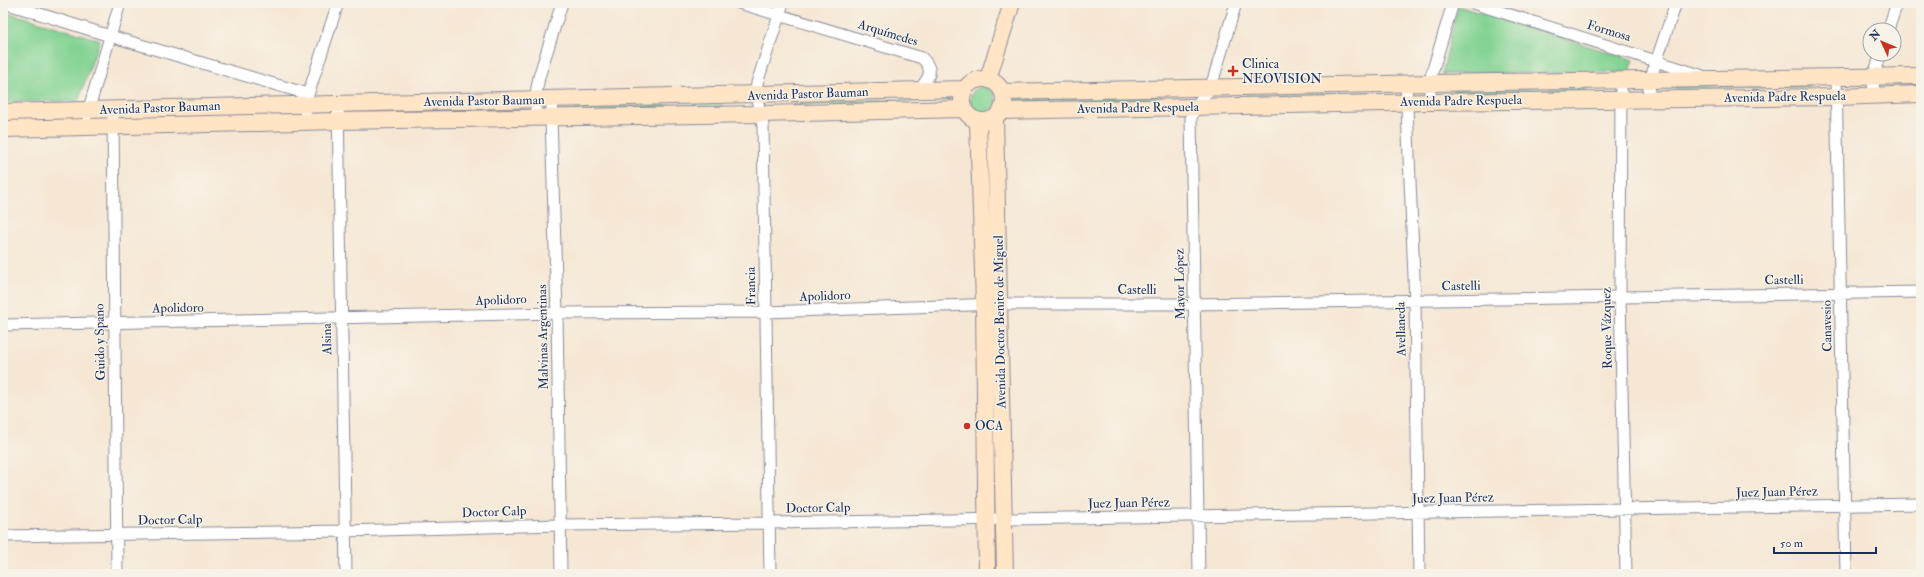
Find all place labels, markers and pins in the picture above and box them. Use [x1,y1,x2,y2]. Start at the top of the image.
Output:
place label: Clinica NEOVISION [1242,56,1322,87]
marker: Clinica NEOVISION [1227,65,1239,77]
place label: OCA [975,418,1004,434]
marker: OCA [962,421,972,431]

